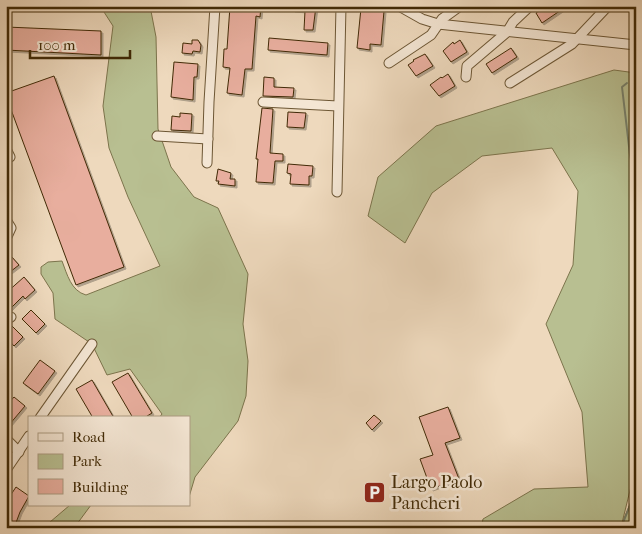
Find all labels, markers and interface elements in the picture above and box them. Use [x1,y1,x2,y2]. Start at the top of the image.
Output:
scale bar [30,28,130,60]
text: 100 m [38,36,76,54]
legend [28,416,190,506]
text: Road [72,428,106,446]
text: Park [72,452,102,470]
place label: Largo Paolo Pancheri [391,472,482,514]
text: Building [72,478,129,496]
parking icon: Largo Paolo Pancheri [363,480,387,504]

